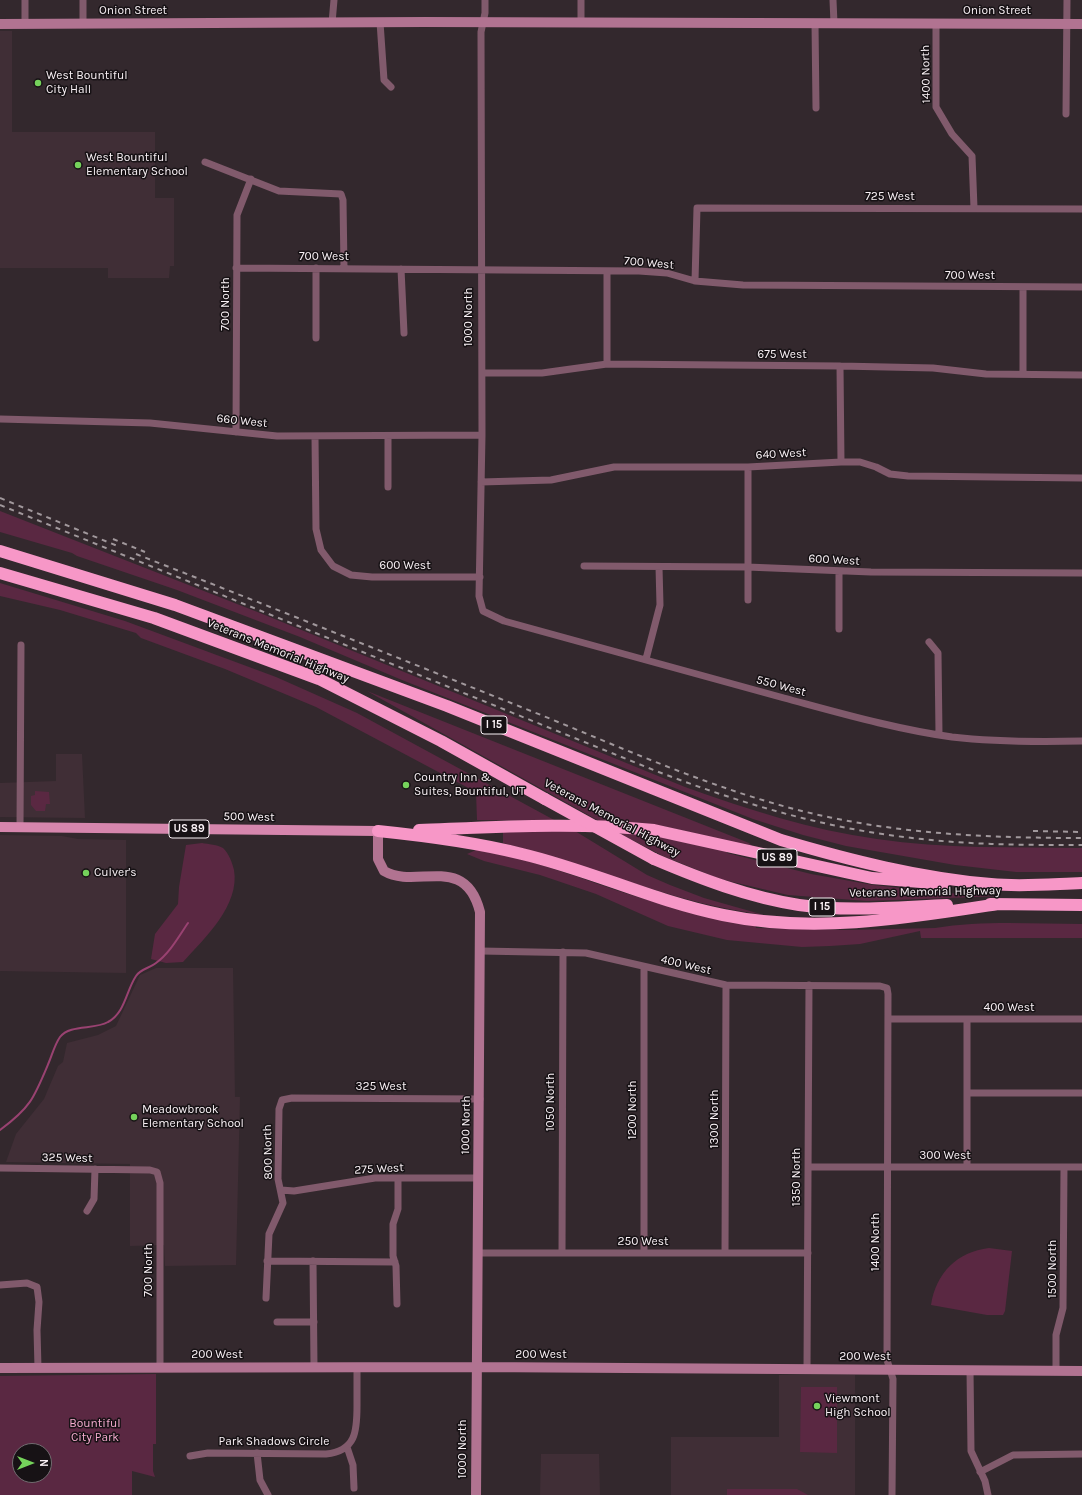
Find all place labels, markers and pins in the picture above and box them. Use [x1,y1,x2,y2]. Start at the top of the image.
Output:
place label: West Bountiful City Hall [46,69,128,97]
marker: West Bountiful City Hall [33,78,43,88]
place label: West Bountiful Elementary School [86,151,188,179]
marker: West Bountiful Elementary School [73,160,83,170]
place label: Country Inn & Suites, Bountiful, UT [414,771,525,799]
marker: Country Inn & Suites, Bountiful, UT [401,780,411,790]
place label: Culver's [94,866,136,880]
marker: Culver's [81,868,91,878]
place label: Meadowbrook Elementary School [142,1103,244,1131]
marker: Meadowbrook Elementary School [129,1112,139,1122]
place label: Viewmont High School [825,1392,891,1420]
marker: Viewmont High School [812,1401,822,1411]

